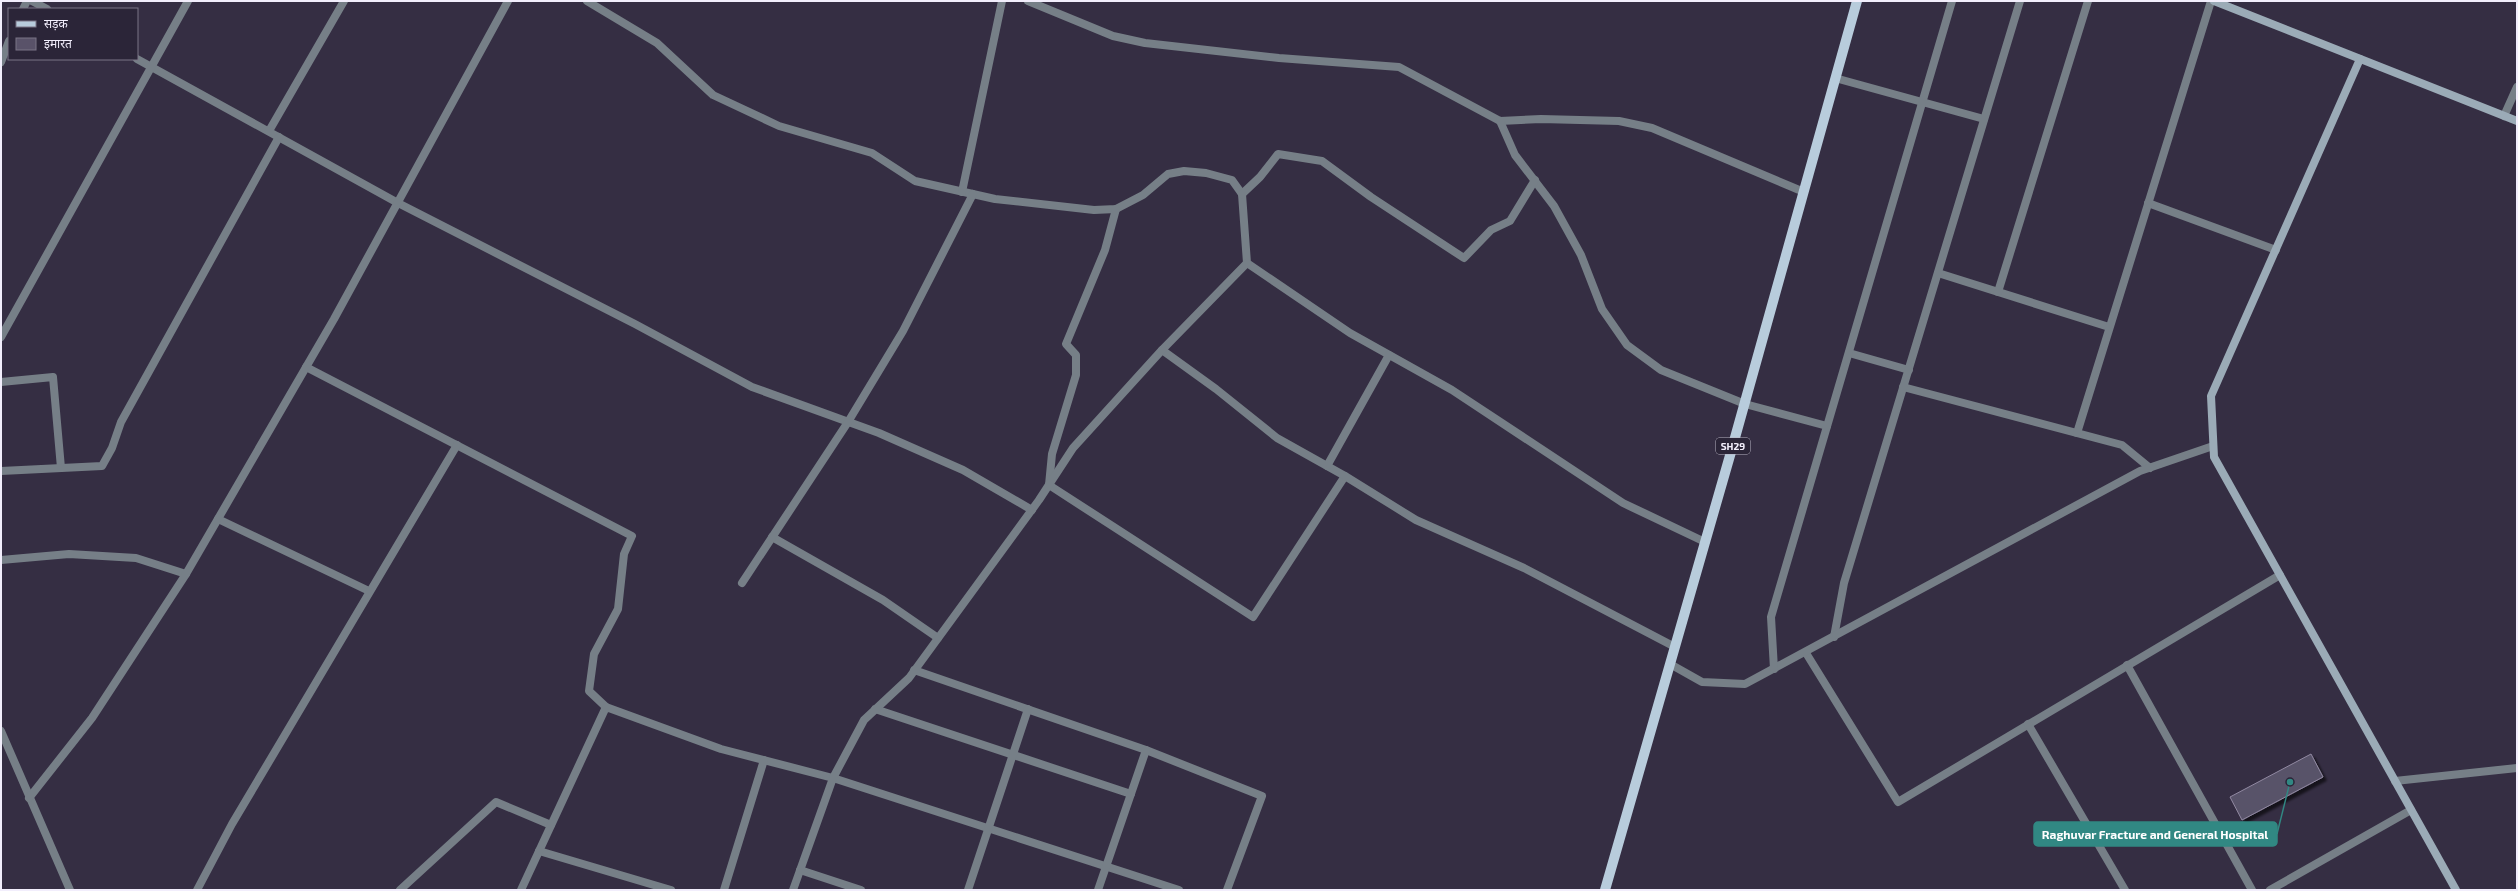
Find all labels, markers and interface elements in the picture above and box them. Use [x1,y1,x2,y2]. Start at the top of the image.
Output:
legend [8,8,138,60]
text: सड़क [44,16,69,31]
text: इमारत [44,36,73,51]
road number: SH29 [1716,438,1750,454]
callout: Raghuvar Fracture and General Hospital [2034,822,2277,846]
text: Raghuvar Fracture and General Hospital [2042,827,2268,841]

